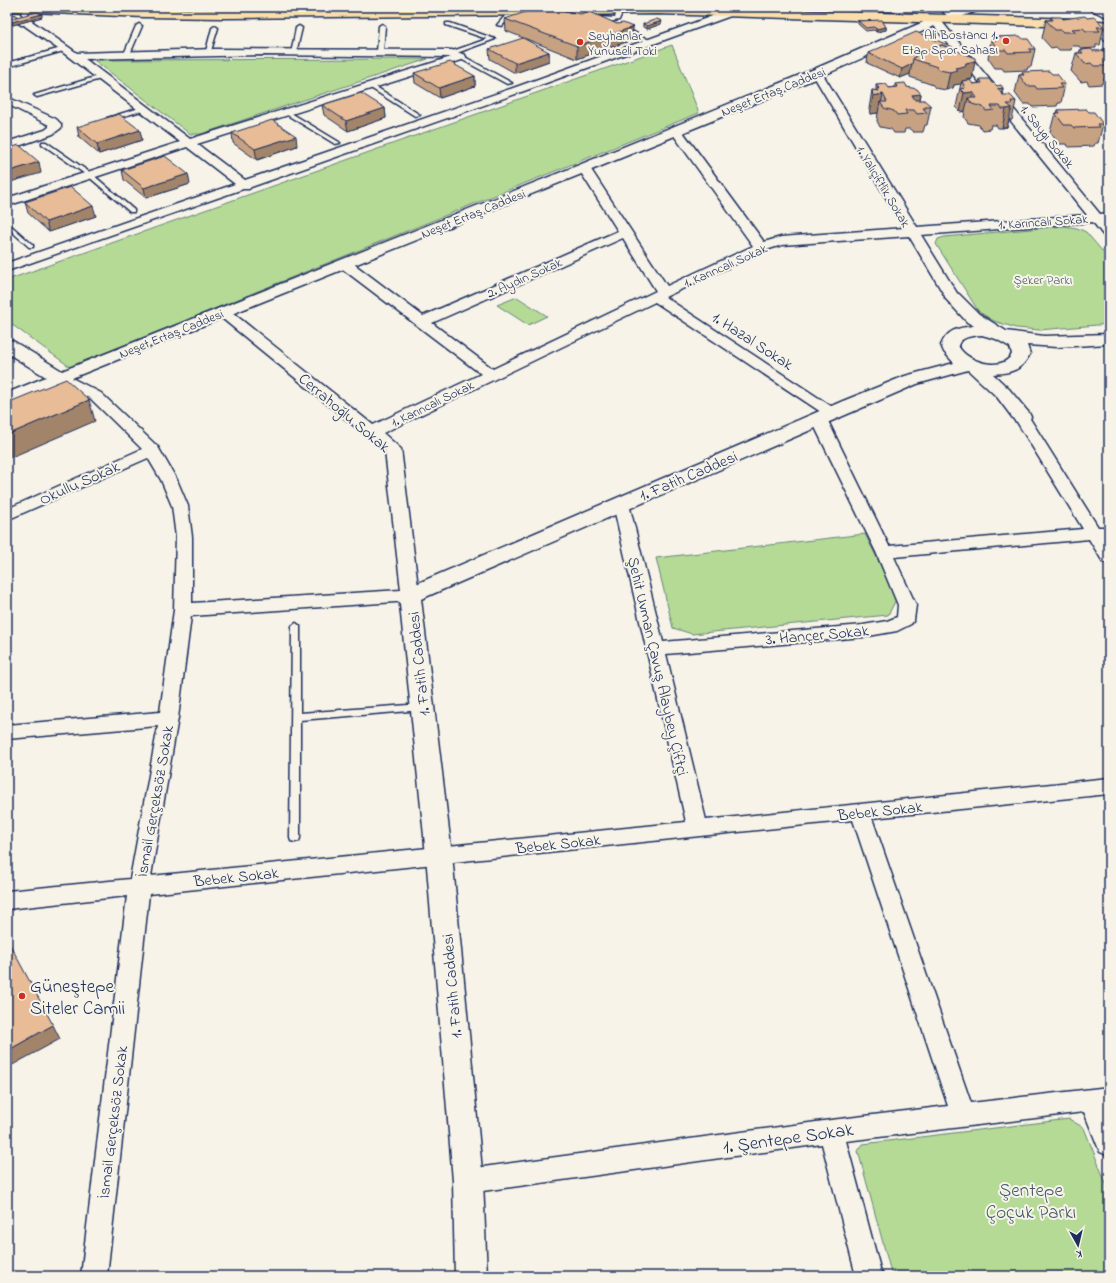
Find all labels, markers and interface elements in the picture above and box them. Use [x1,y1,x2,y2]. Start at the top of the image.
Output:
place label: Ali Bostancı 1. Etap Spor Sahası [901,26,998,60]
place label: Seyhanlar Yunuseli Toki [588,27,657,61]
marker: Ali Bostancı 1. Etap Spor Sahası [1001,36,1011,46]
marker: Seyhanlar Yunuseli Toki [575,37,585,47]
street label: Neşet Ertaş Caddesi [718,63,829,122]
street label: 1. Saygı Sokak [1014,101,1079,174]
street label: 1. Yalıçiftlik Sokak [851,142,915,231]
street label: Neşet Ertaş Caddesi [418,185,529,244]
street label: 1. Karıncalı Sokak [998,210,1089,235]
street label: 1. Karıncalı Sokak [681,239,771,293]
street label: 2. Aydın Sokak [484,253,566,304]
park label: Şeker Parkı [1014,271,1072,290]
street label: Neşet Ertaş Caddesi [116,305,227,364]
street label: 1. Hazal Sokak [706,306,798,378]
street label: Cerrahoğlu Sokak [293,368,396,460]
street label: 1. Karıncalı Sokak [388,376,477,433]
street label: 1. Fatih Caddesi [636,445,742,508]
street label: Okullu Sokak [36,455,125,512]
street label: Şehit Uvman Çavuş Alaybey Çiftçi [620,555,694,778]
street label: 1. Fatih Caddesi [403,610,437,717]
street label: 3. Hançer Sokak [764,619,871,652]
street label: İsmail Gerçeksöz Sokak [131,723,181,879]
street label: Bebek Sokak [836,795,925,828]
street label: Bebek Sokak [514,828,603,861]
street label: Bebek Sokak [192,861,281,894]
street label: 1. Fatih Caddesi [436,932,470,1039]
place label: Güneştepe Siteler Camii [30,974,125,1023]
marker: Güneştepe Siteler Camii [17,991,27,1001]
street label: İsmail Gerçeksöz Sokak [93,1043,135,1200]
street label: 1. Şentepe Sokak [721,1117,856,1162]
park label: Şentepe Çoçuk Parkı [986,1178,1076,1227]
north arrow [1058,1225,1098,1265]
text: K [1075,1246,1083,1262]

